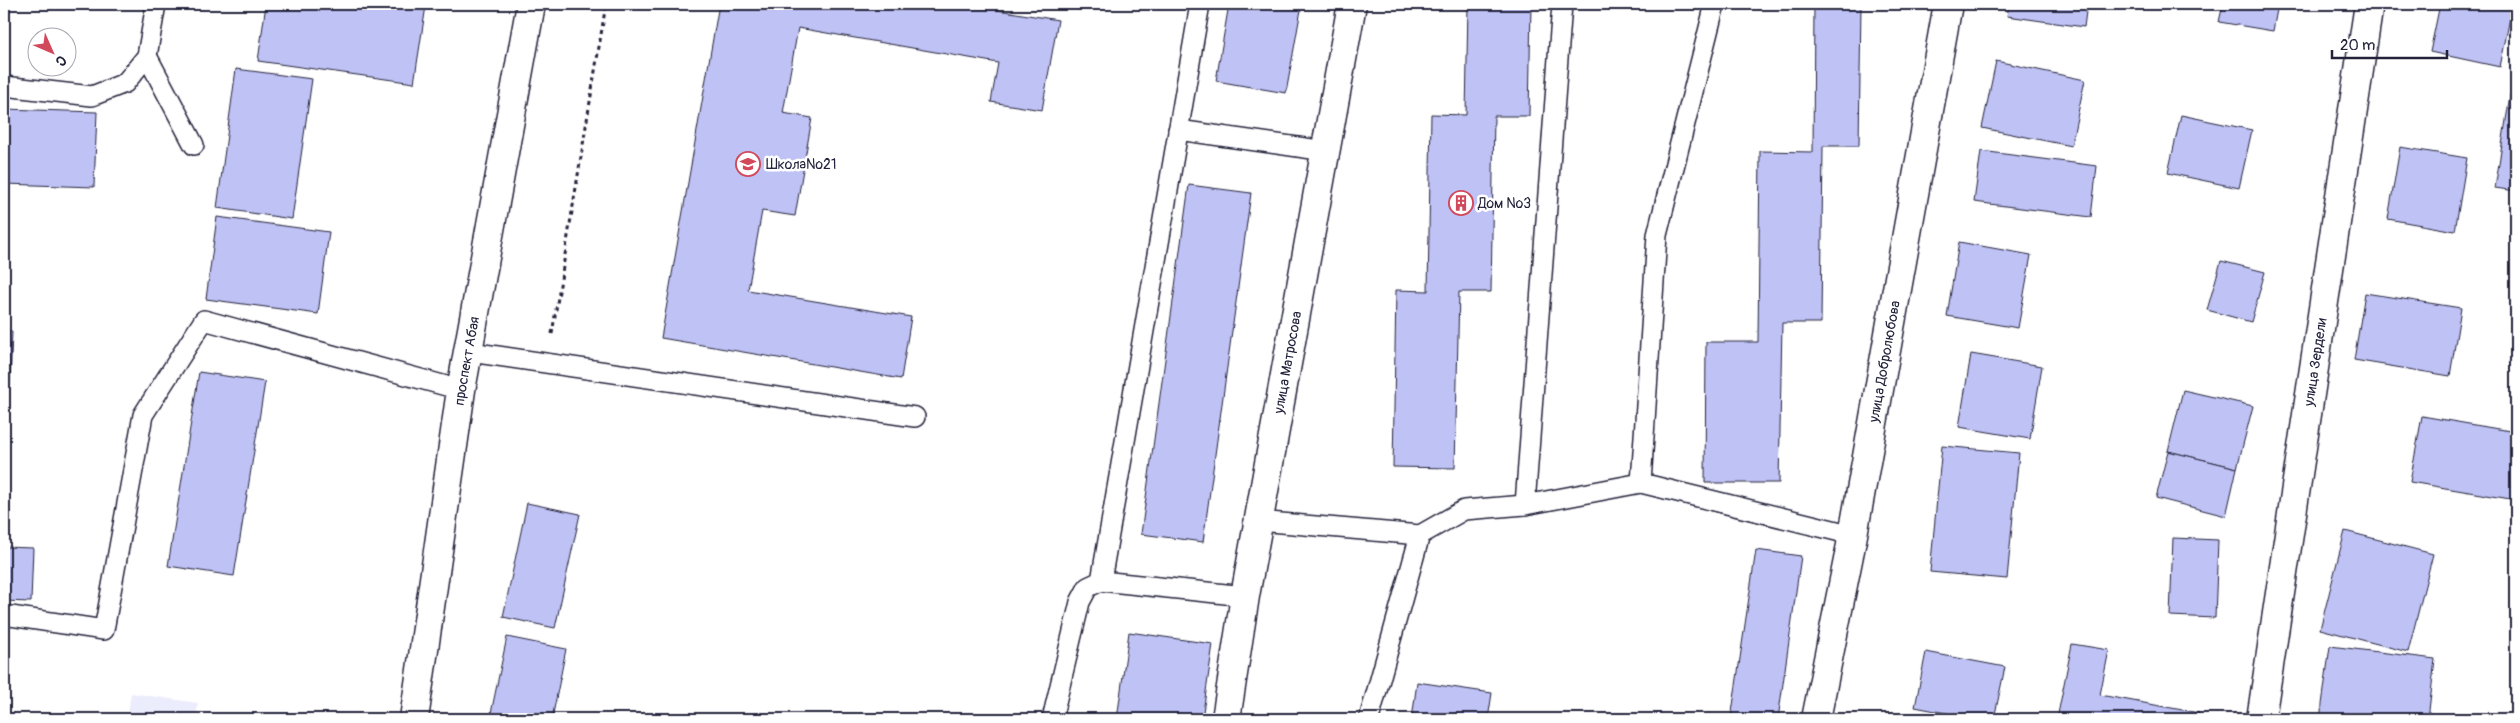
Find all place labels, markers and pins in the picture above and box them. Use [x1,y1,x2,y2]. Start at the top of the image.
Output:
school or university icon: Школа№21 [735,151,761,177]
place label: Школа№21 [766,156,836,173]
building icon: Дом №3 [1448,190,1474,216]
place label: Дом №3 [1477,195,1531,212]

